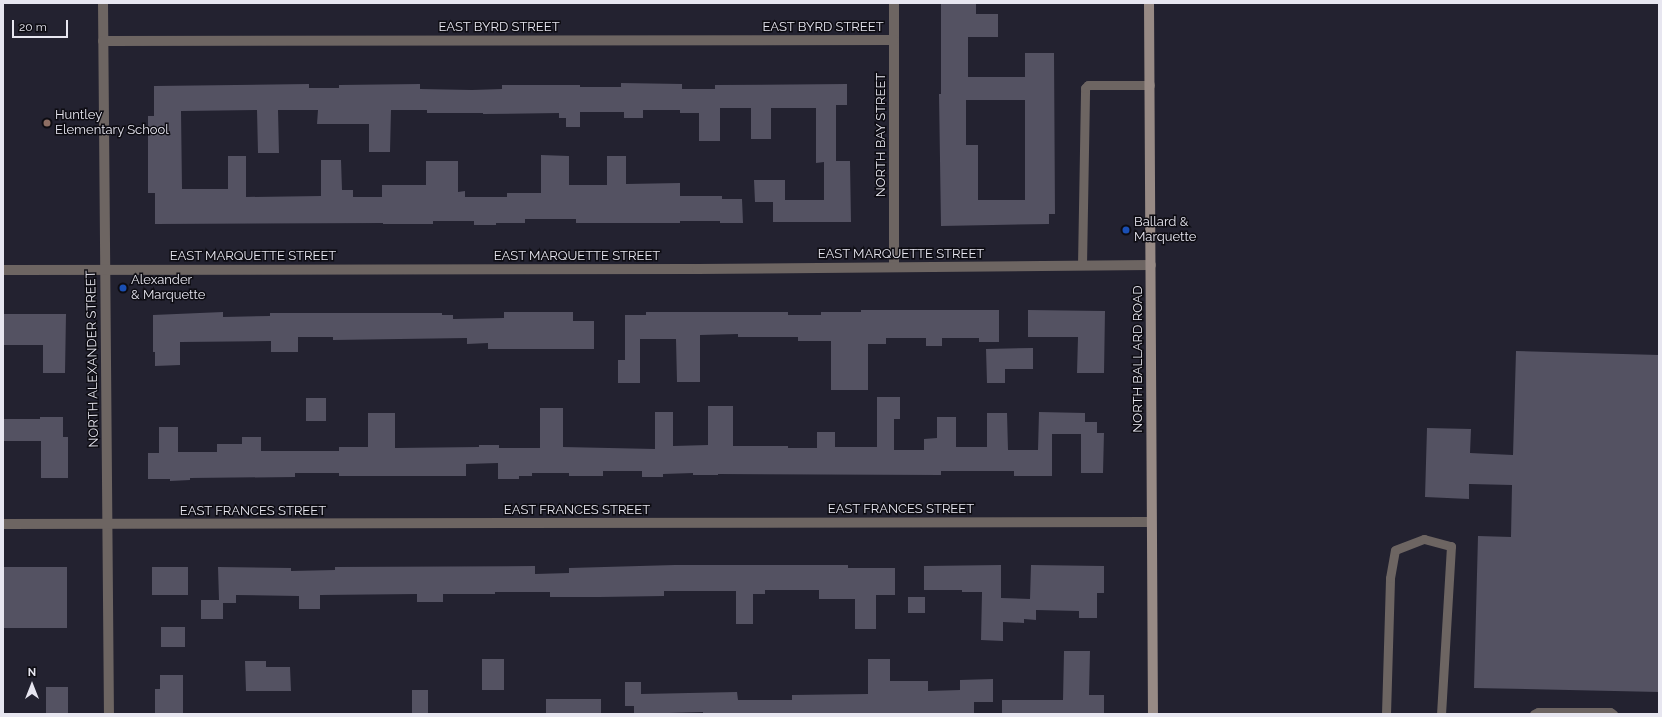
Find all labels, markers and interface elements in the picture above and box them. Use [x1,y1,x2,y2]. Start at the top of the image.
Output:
scale bar [14,12,70,38]
street label: EAST BYRD STREET [438,19,560,35]
street label: EAST BYRD STREET [762,19,884,35]
text: 20 m [19,20,47,34]
street label: NORTH BAY STREET [873,72,889,198]
place label: Huntley Elementary School [55,108,169,139]
marker: Huntley Elementary School [42,118,52,128]
place label: Ballard & Marquette [1134,215,1196,246]
marker: Ballard & Marquette [1121,225,1131,235]
street label: EAST MARQUETTE STREET [818,246,984,262]
street label: EAST MARQUETTE STREET [170,248,336,264]
street label: EAST MARQUETTE STREET [494,248,660,264]
street label: NORTH ALEXANDER STREET [84,270,102,448]
place label: Alexander & Marquette [131,273,205,304]
marker: Alexander & Marquette [118,283,128,293]
street label: NORTH BALLARD ROAD [1130,285,1146,433]
street label: EAST FRANCES STREET [828,501,974,517]
street label: EAST FRANCES STREET [504,502,650,518]
street label: EAST FRANCES STREET [180,503,326,519]
north arrow [12,665,52,705]
text: N [28,666,36,679]

